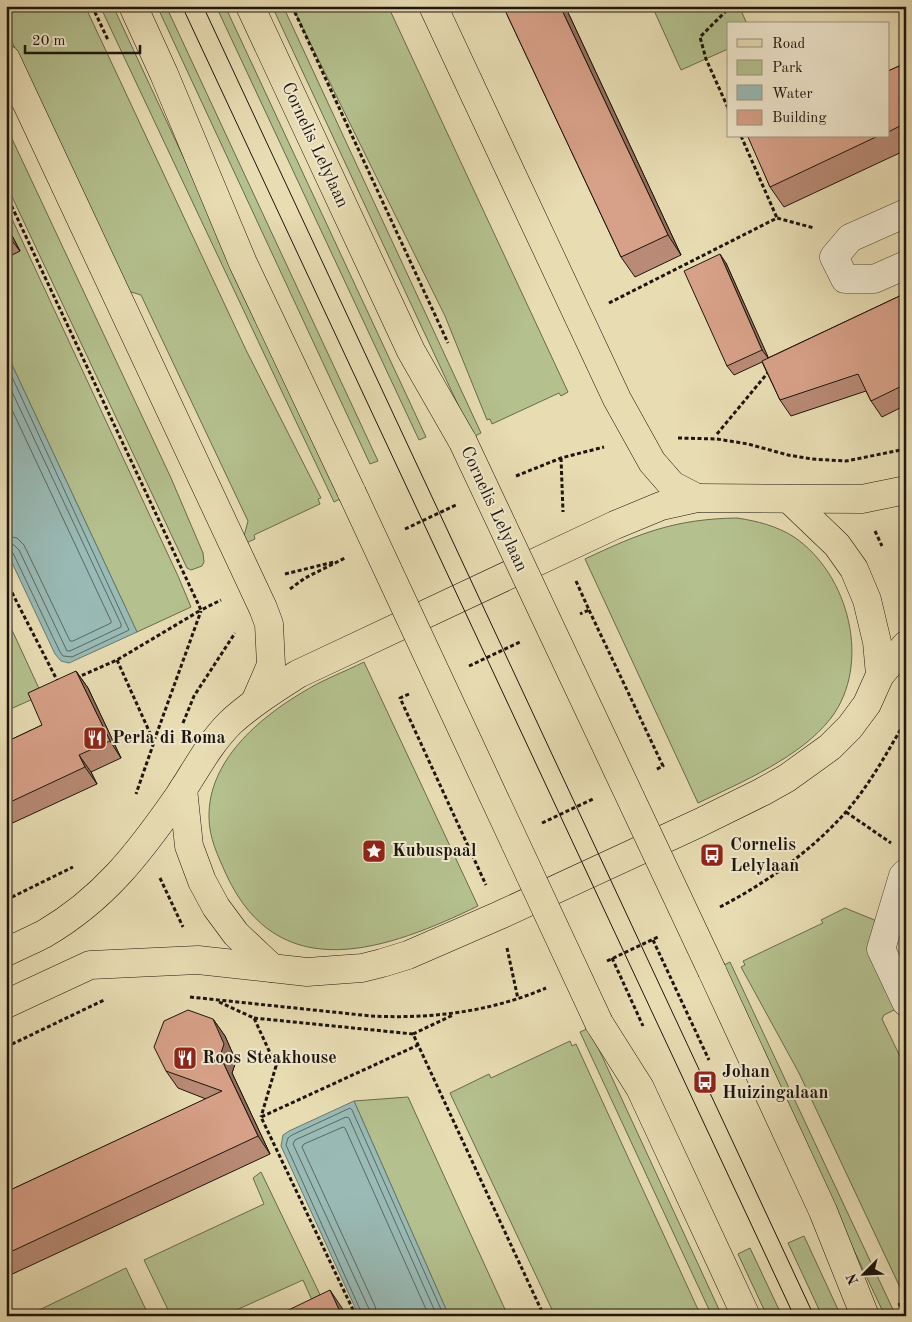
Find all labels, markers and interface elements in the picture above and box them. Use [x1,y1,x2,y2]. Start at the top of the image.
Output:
scale bar [25,22,140,54]
legend [727,22,890,138]
text: 20 m [32,34,66,49]
text: Road [772,37,806,52]
text: Park [772,61,803,76]
street label: Cornelis Lelylaan [278,80,352,211]
text: Water [772,87,813,102]
text: Building [772,111,827,126]
street label: Cornelis Lelylaan [457,444,531,575]
restaurant icon: Perla di Roma [82,725,108,751]
place label: Perla di Roma [112,729,226,747]
place label: Cornelis Lelylaan [730,836,799,875]
place icon: Kubuspaal [361,838,387,864]
place label: Kubuspaal [392,842,477,860]
bus stop icon: Cornelis Lelylaan [699,842,725,868]
restaurant icon: Roos Steakhouse [172,1045,198,1071]
place label: Roos Steakhouse [202,1049,337,1067]
place label: Johan Huizingalaan [722,1063,829,1102]
bus stop icon: Johan Huizingalaan [692,1069,718,1095]
north arrow [840,1250,890,1300]
text: N [844,1271,862,1287]

